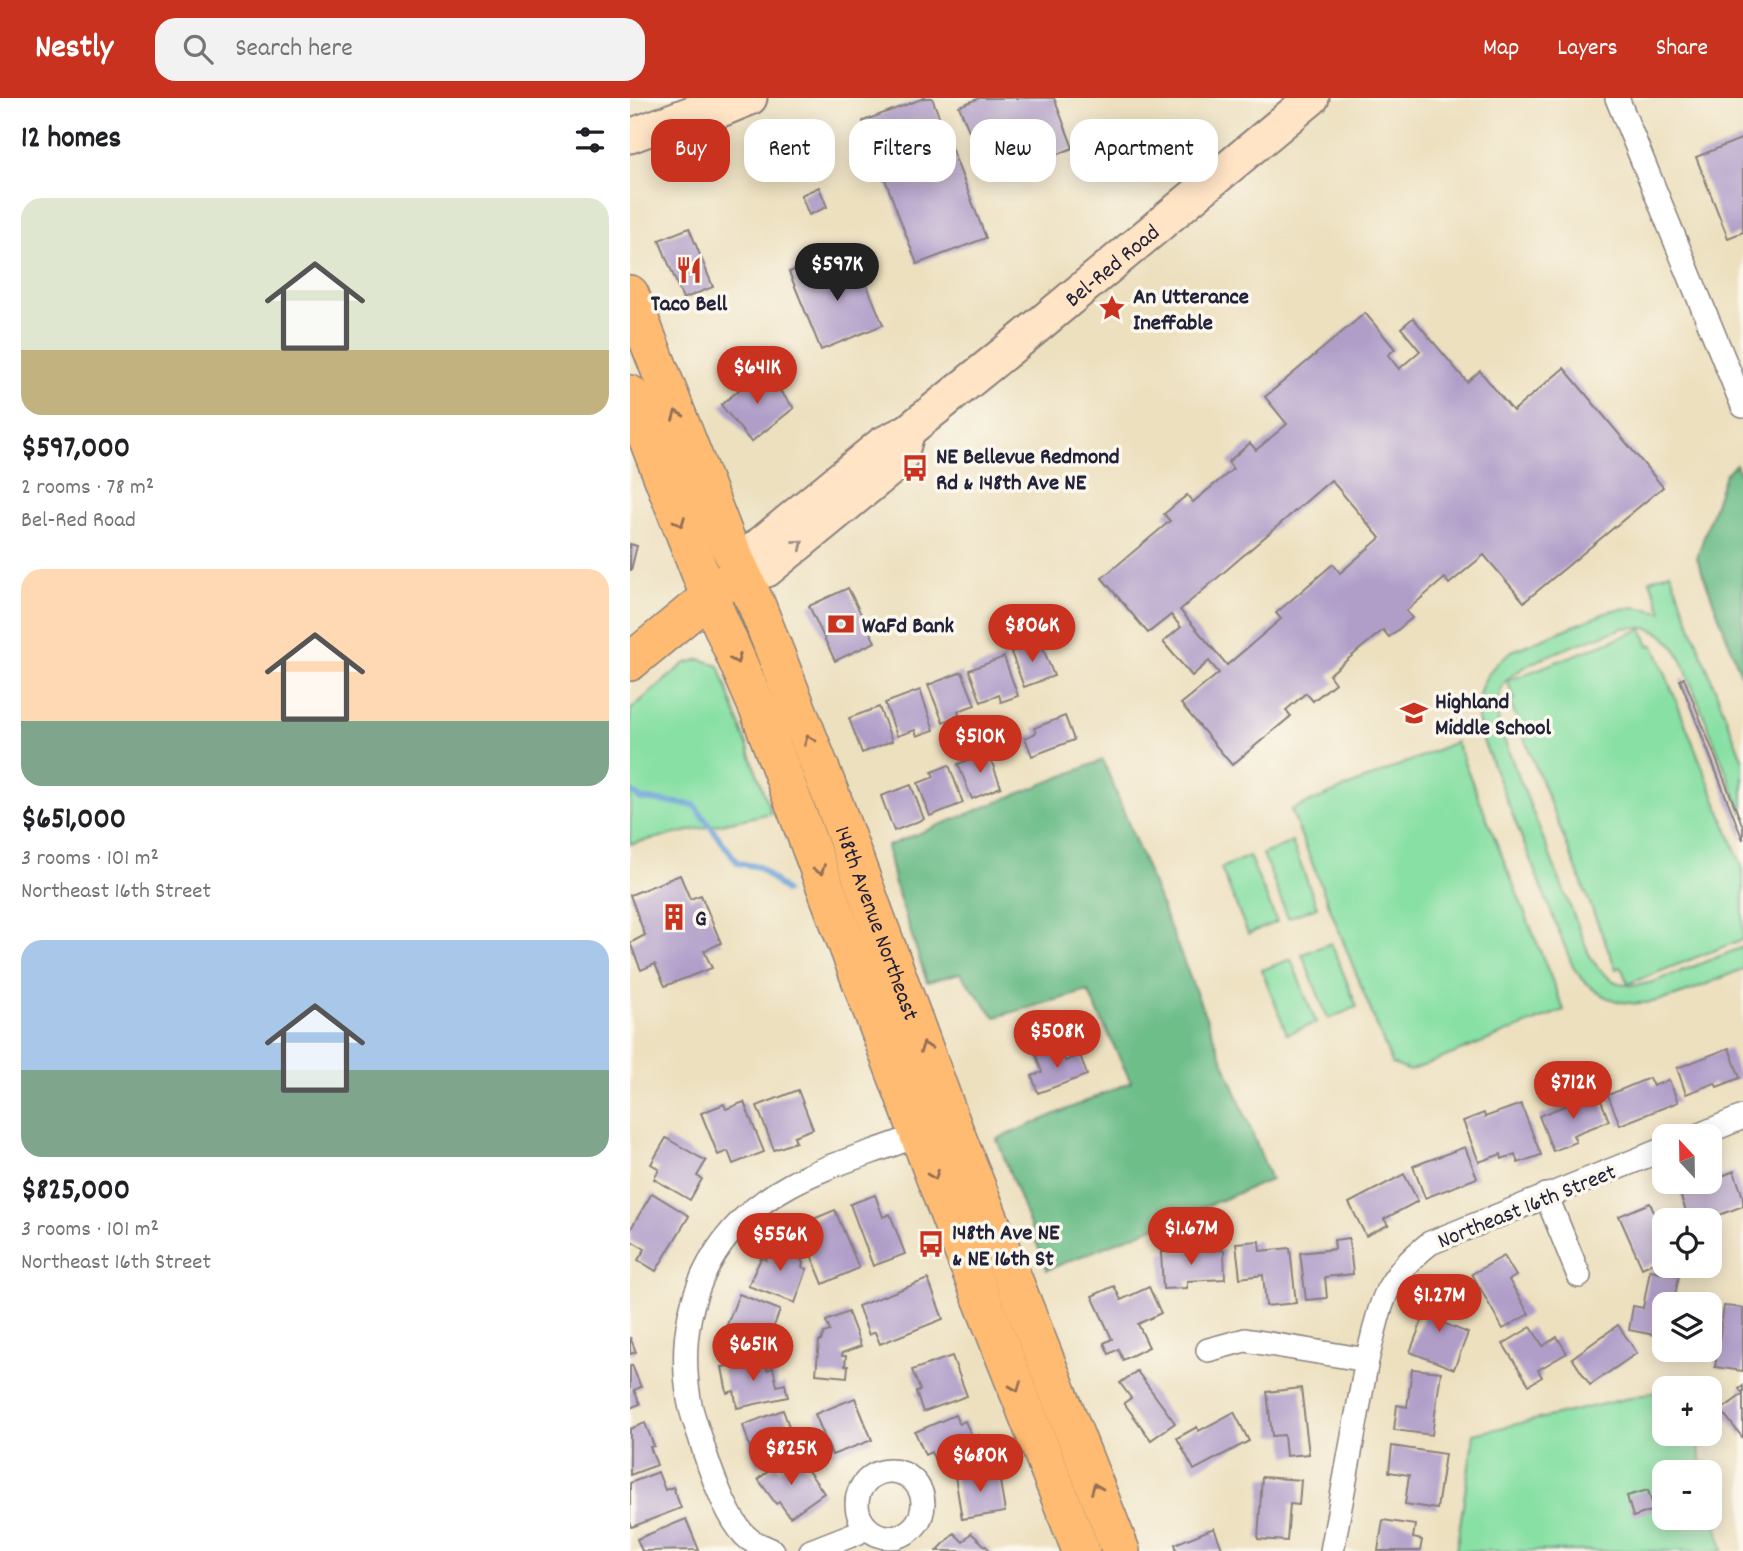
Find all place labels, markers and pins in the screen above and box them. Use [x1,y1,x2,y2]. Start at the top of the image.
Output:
pin: $597K [788,244,886,303]
restaurant icon: Taco Bell [674,255,704,285]
place label: An Utterance Ineffable [1133,282,1249,341]
place label: Taco Bell [651,289,728,322]
place icon: An Utterance Ineffable [1097,293,1127,323]
pin: $641K [708,346,806,406]
place label: NE Bellevue Redmond Rd & 148th Ave NE [936,442,1120,501]
bus stop icon: NE Bellevue Redmond Rd & 148th Ave NE [900,453,930,483]
pin: $806K [983,604,1081,664]
bank icon: WaFd Bank [826,609,856,639]
place label: WaFd Bank [862,611,955,644]
place label: Highland Middle School [1435,687,1552,746]
school or university icon: Highland Middle School [1399,698,1429,728]
pin: $510K [931,716,1029,775]
building icon: G [659,902,689,932]
place label: G [695,904,707,937]
pin: $508K [1008,1010,1106,1070]
pin: $712K [1524,1062,1622,1121]
pin: $1.67M [1134,1208,1248,1267]
pin: $556K [731,1214,829,1273]
place label: 148th Ave NE & NE 16th St [952,1218,1060,1277]
bus stop icon: 148th Ave NE & NE 16th St [916,1229,946,1259]
pin: $1.27M [1382,1274,1496,1334]
pin: $651K [704,1324,802,1383]
pin: $825K [742,1428,840,1487]
pin: $680K [931,1434,1029,1494]

